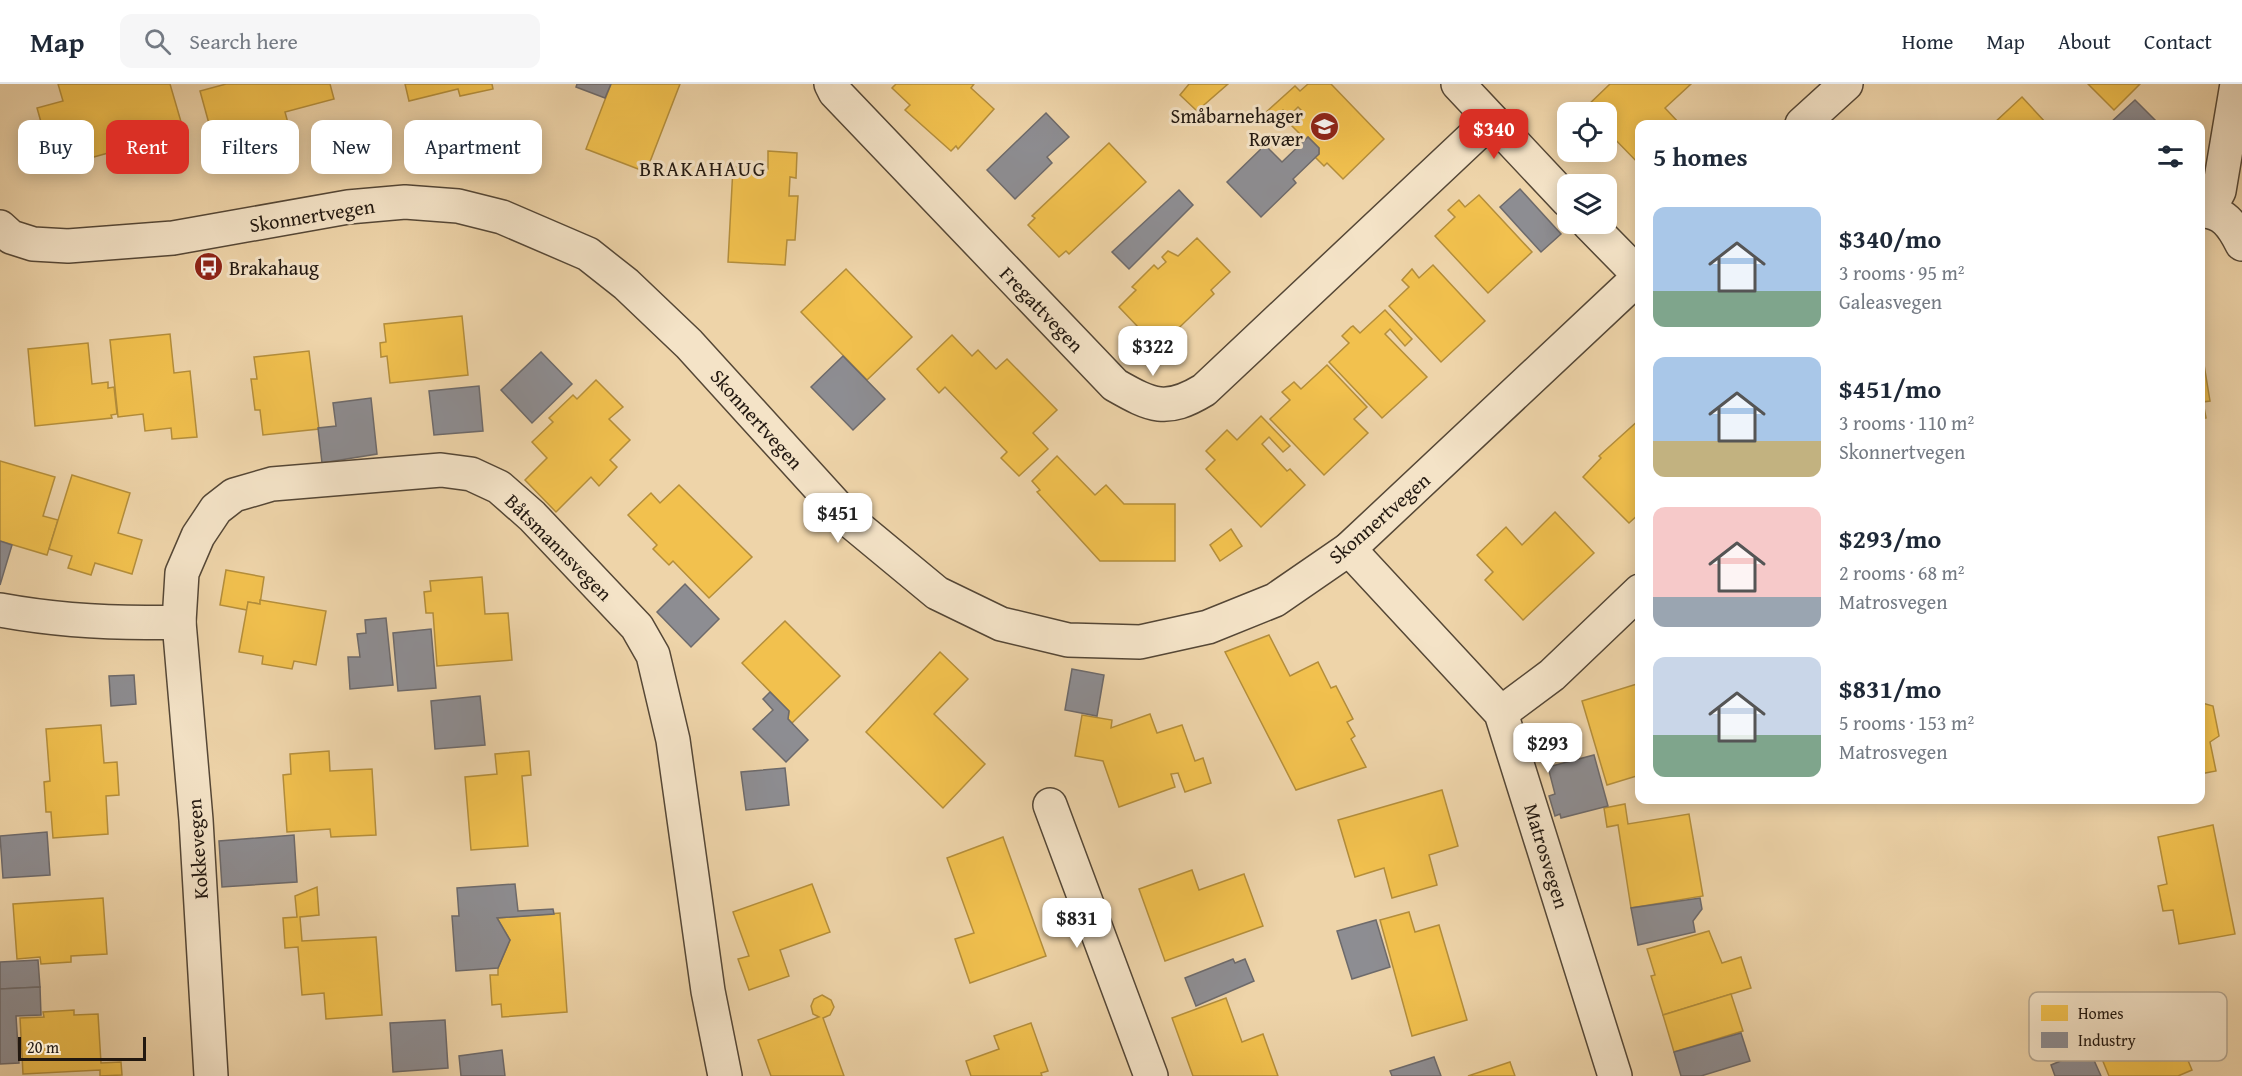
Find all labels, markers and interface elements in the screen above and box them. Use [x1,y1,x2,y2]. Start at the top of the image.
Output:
search box [120,14,540,68]
text: Map [30,21,84,62]
icon: search [141,25,174,58]
text: Search here [189,25,298,57]
text: Home [1902,26,1953,57]
text: Map [1986,26,2025,57]
text: About [2058,26,2111,57]
text: Contact [2144,26,2212,57]
place label: Småbarnehager Røvær [1171,101,1303,153]
map controls [1557,102,1617,234]
button: locate [1557,102,1617,162]
pin: $340 [1458,109,1530,160]
school or university icon: Småbarnehager Røvær [1308,110,1340,142]
text: $340 [1473,114,1515,143]
chip: Buy [18,120,94,174]
chip: Rent [106,120,189,174]
chip: Filters [201,120,299,174]
chip: New [311,120,392,174]
chip: Apartment [404,120,542,174]
text: 5 homes [1653,137,1748,176]
icon: filters [2154,140,2187,173]
district label: BRAKAHAUG [639,153,767,184]
button: layers [1557,174,1617,234]
street label: Skonnertvegen [247,191,377,239]
text: $340/mo [1839,219,1941,258]
icon: home [1701,231,1773,303]
bus stop icon: Brakahaug [192,251,224,283]
place label: Brakahaug [229,253,319,282]
text: 3 rooms · 95 m² [1839,258,1965,287]
street label: Fregattvegen [993,259,1091,359]
text: Galeasvegen [1839,287,1942,316]
pin: $322 [1117,326,1189,377]
text: $322 [1132,331,1174,360]
street label: Skonnertvegen [704,362,810,476]
text: $451/mo [1839,369,1941,408]
icon: home [1701,381,1773,453]
text: 3 rooms · 110 m² [1839,408,1974,437]
text: Skonnertvegen [1839,437,1965,466]
street label: Skonnertvegen [1322,466,1436,570]
street label: Båtsmannsvegen [499,487,619,607]
pin: $451 [802,493,874,544]
text: $451 [817,498,859,527]
text: $293/mo [1839,519,1941,558]
icon: home [1701,531,1773,603]
text: 2 rooms · 68 m² [1839,558,1965,587]
text: Matrosvegen [1839,587,1947,616]
text: $831/mo [1839,669,1941,708]
icon: home [1701,681,1773,753]
text: 5 rooms · 153 m² [1839,708,1974,737]
pin: $293 [1512,723,1584,774]
text: $293 [1527,728,1569,757]
text: Matrosvegen [1839,737,1947,766]
street label: Kokkevegen [179,798,215,900]
street label: Matrosvegen [1517,800,1577,912]
pin: $831 [1041,898,1113,949]
text: $831 [1056,903,1098,932]
legend [2029,992,2227,1061]
text: Homes [2078,1001,2124,1025]
text: Industry [2078,1028,2136,1052]
scale bar [18,1034,146,1062]
text: 20 m [27,1035,59,1059]

